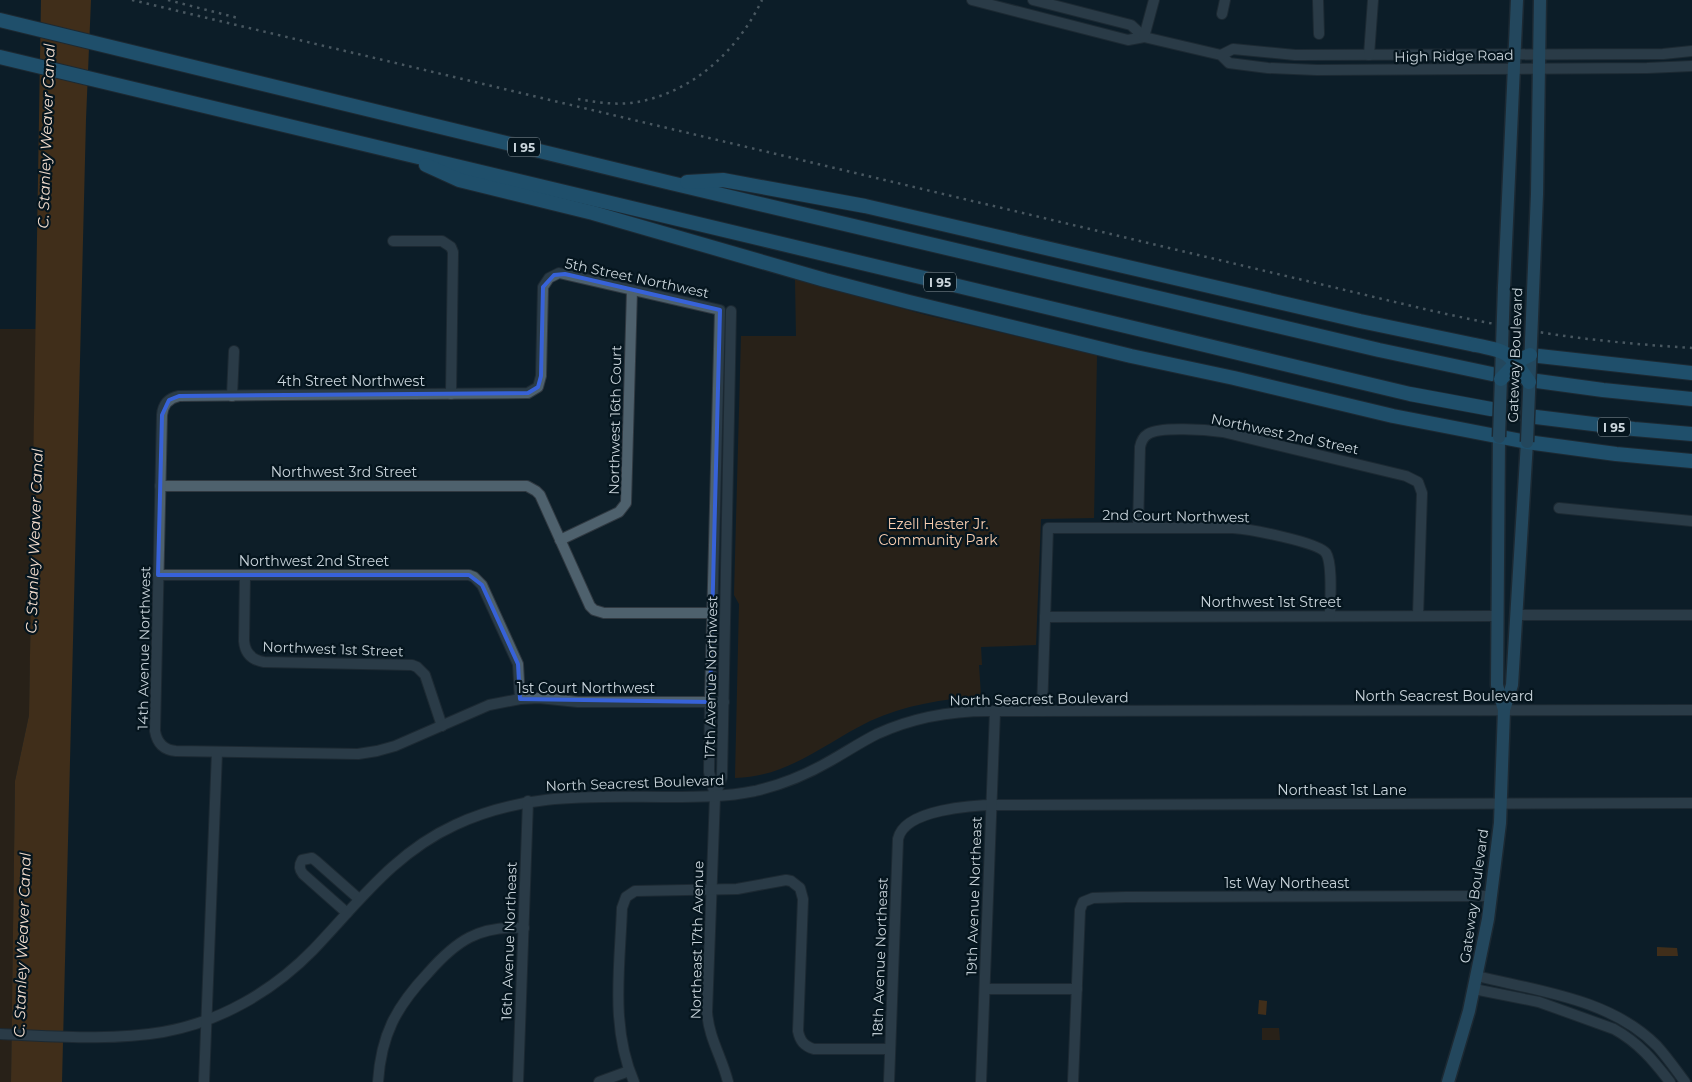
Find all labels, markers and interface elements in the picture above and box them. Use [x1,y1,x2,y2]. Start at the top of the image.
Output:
water label: C. Stanley Weaver Canal [33,43,59,229]
street label: High Ridge Road [1394,46,1514,66]
road number: I 95 [508,138,540,156]
street label: 5th Street Northwest [563,254,711,302]
road number: I 95 [924,272,956,292]
street label: Gateway Boulevard [1504,287,1526,423]
street label: Northwest 16th Court [605,345,625,495]
street label: 4th Street Northwest [277,372,425,390]
street label: Northwest 2nd Street [1209,410,1361,459]
road number: I 95 [1598,418,1630,437]
water label: C. Stanley Weaver Canal [21,448,47,634]
street label: Northwest 3rd Street [271,463,418,481]
street label: 2nd Court Northwest [1102,506,1250,526]
park label: Ezell Hester Jr. Community Park [878,515,998,549]
street label: Northwest 2nd Street [239,552,390,570]
street label: 14th Avenue Northwest [134,566,154,730]
street label: Northwest 1st Street [1200,593,1342,611]
street label: 17th Avenue Northwest [701,595,721,758]
street label: Northwest 1st Street [262,638,404,660]
street label: 1st Court Northwest [517,679,655,697]
street label: North Seacrest Boulevard [1354,687,1534,705]
street label: North Seacrest Boulevard [949,688,1129,710]
street label: North Seacrest Boulevard [545,771,725,795]
street label: Northeast 1st Lane [1277,781,1407,799]
street label: 19th Avenue Northeast [962,816,986,976]
street label: Gateway Boulevard [1456,828,1492,964]
water label: C. Stanley Weaver Canal [9,852,35,1038]
street label: 16th Avenue Northeast [497,861,521,1021]
street label: Northeast 17th Avenue [687,861,707,1019]
street label: 1st Way Northeast [1224,874,1350,892]
street label: 18th Avenue Northeast [868,877,892,1037]

